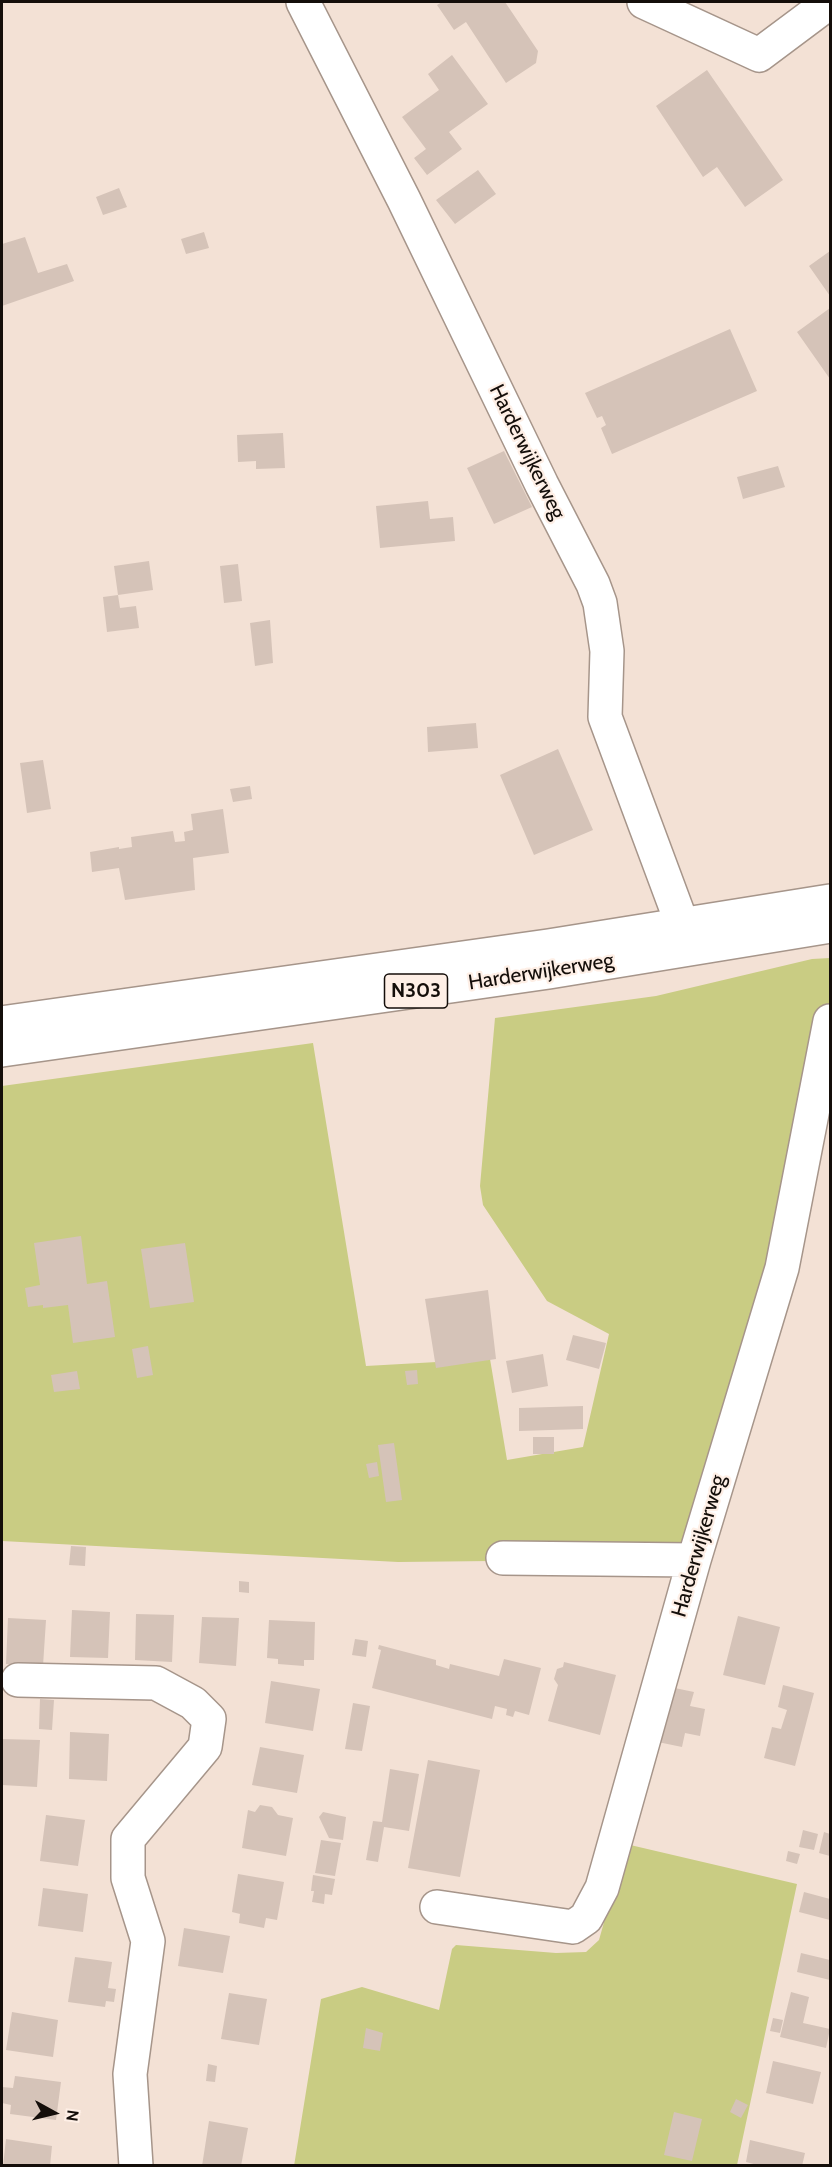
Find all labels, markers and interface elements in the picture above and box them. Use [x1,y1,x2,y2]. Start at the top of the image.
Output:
street label: Harderwijkerweg [483,380,571,524]
street label: Harderwijkerweg [466,948,616,996]
road number: N303 [384,974,448,1008]
street label: Harderwijkerweg [667,1472,731,1620]
north arrow [24,2083,84,2143]
text: N [62,2109,83,2122]

